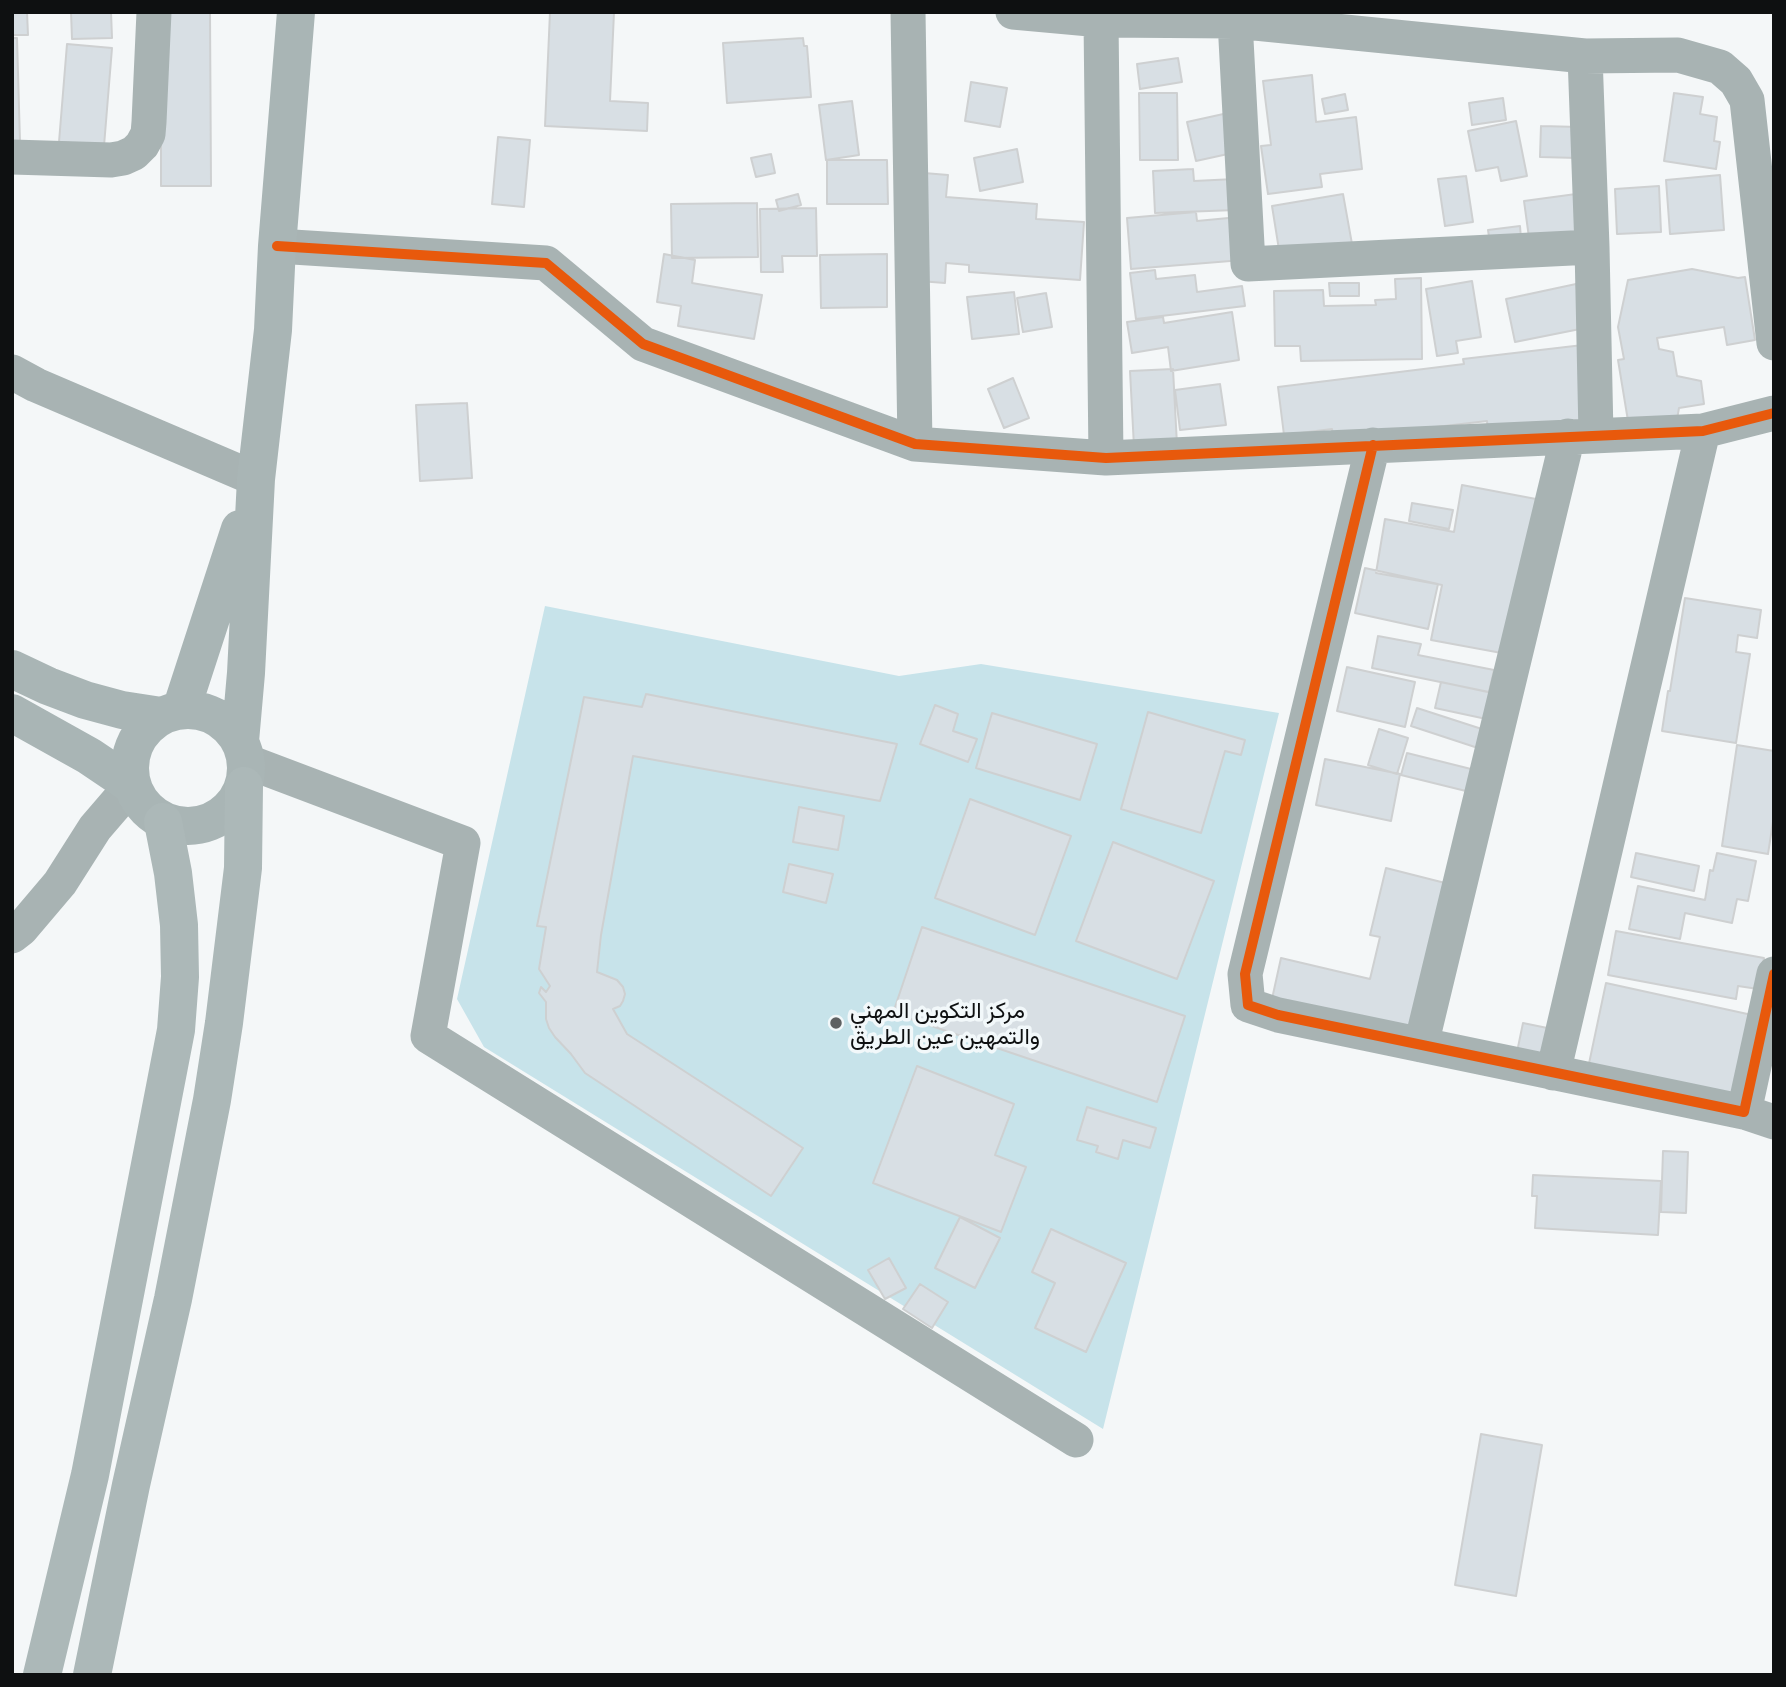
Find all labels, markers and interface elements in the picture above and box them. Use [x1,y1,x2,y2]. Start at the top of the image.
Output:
place label: مركز التكوين المهني والتمهين عين الطريق [850,996,1040,1050]
marker: مركز التكوين المهني والتمهين عين الطريق [828,1015,844,1031]

